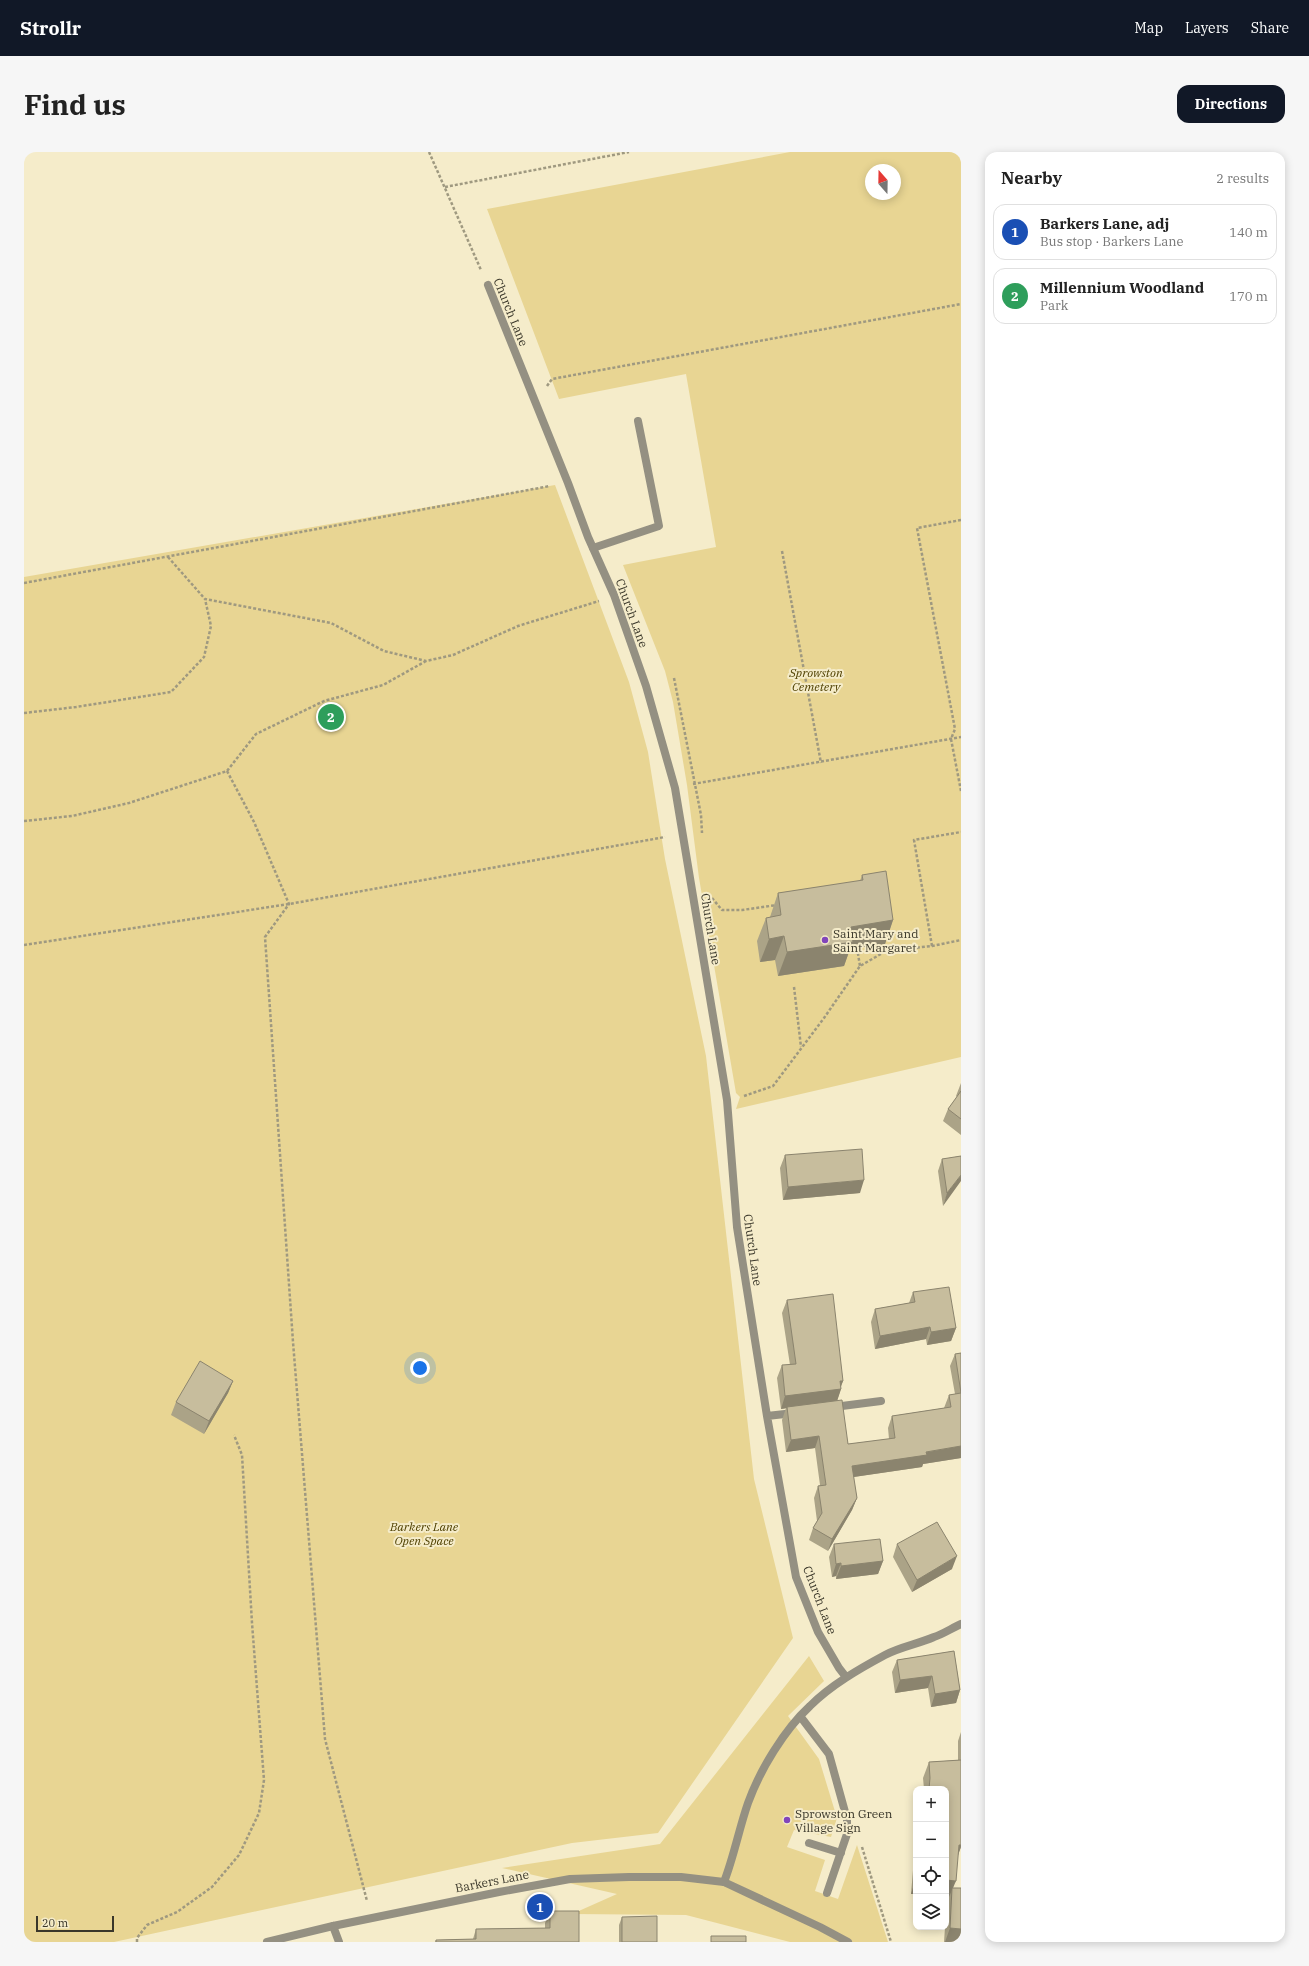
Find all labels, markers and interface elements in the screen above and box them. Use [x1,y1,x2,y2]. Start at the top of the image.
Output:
text: Strollr [20,16,81,40]
text: Map [1135,19,1163,37]
text: Layers [1185,19,1229,37]
text: Share [1251,19,1289,37]
button: Directions [1177,85,1285,123]
text: Find us [24,86,126,123]
north arrow [865,164,901,200]
text: Nearby [1001,167,1062,189]
text: 2 results [1216,170,1269,187]
text: Barkers Lane, adj [1040,214,1169,233]
text: 1 [1011,224,1019,241]
text: 140 m [1229,224,1268,241]
text: Bus stop · Barkers Lane [1040,233,1184,250]
street label: Church Lane [491,276,531,348]
text: Millennium Woodland [1040,278,1204,297]
text: 2 [1011,288,1019,305]
text: 170 m [1229,288,1268,305]
text: Park [1040,297,1068,314]
street label: Church Lane [613,576,651,650]
park label: Sprowston Cemetery [788,665,843,694]
pin: 2 [318,702,344,732]
street label: Church Lane [698,892,724,966]
place label: Saint Mary and Saint Margaret [833,926,918,955]
marker: Saint Mary and Saint Margaret [820,935,830,945]
street label: Church Lane [741,1213,765,1287]
your location [410,1358,430,1378]
park label: Barkers Lane Open Space [389,1519,459,1548]
street label: Church Lane [800,1564,840,1636]
map controls [913,1786,949,1930]
button: + [913,1786,949,1822]
place label: Sprowston Green Village Sign [795,1806,893,1835]
marker: Sprowston Green Village Sign [782,1815,792,1825]
button: − [913,1822,949,1858]
button: locate [913,1858,949,1894]
street label: Barkers Lane [454,1866,530,1896]
pin: 1 [527,1892,553,1922]
button: layers [913,1894,949,1930]
scale bar [36,1914,114,1933]
text: 20 m [42,1916,68,1930]

